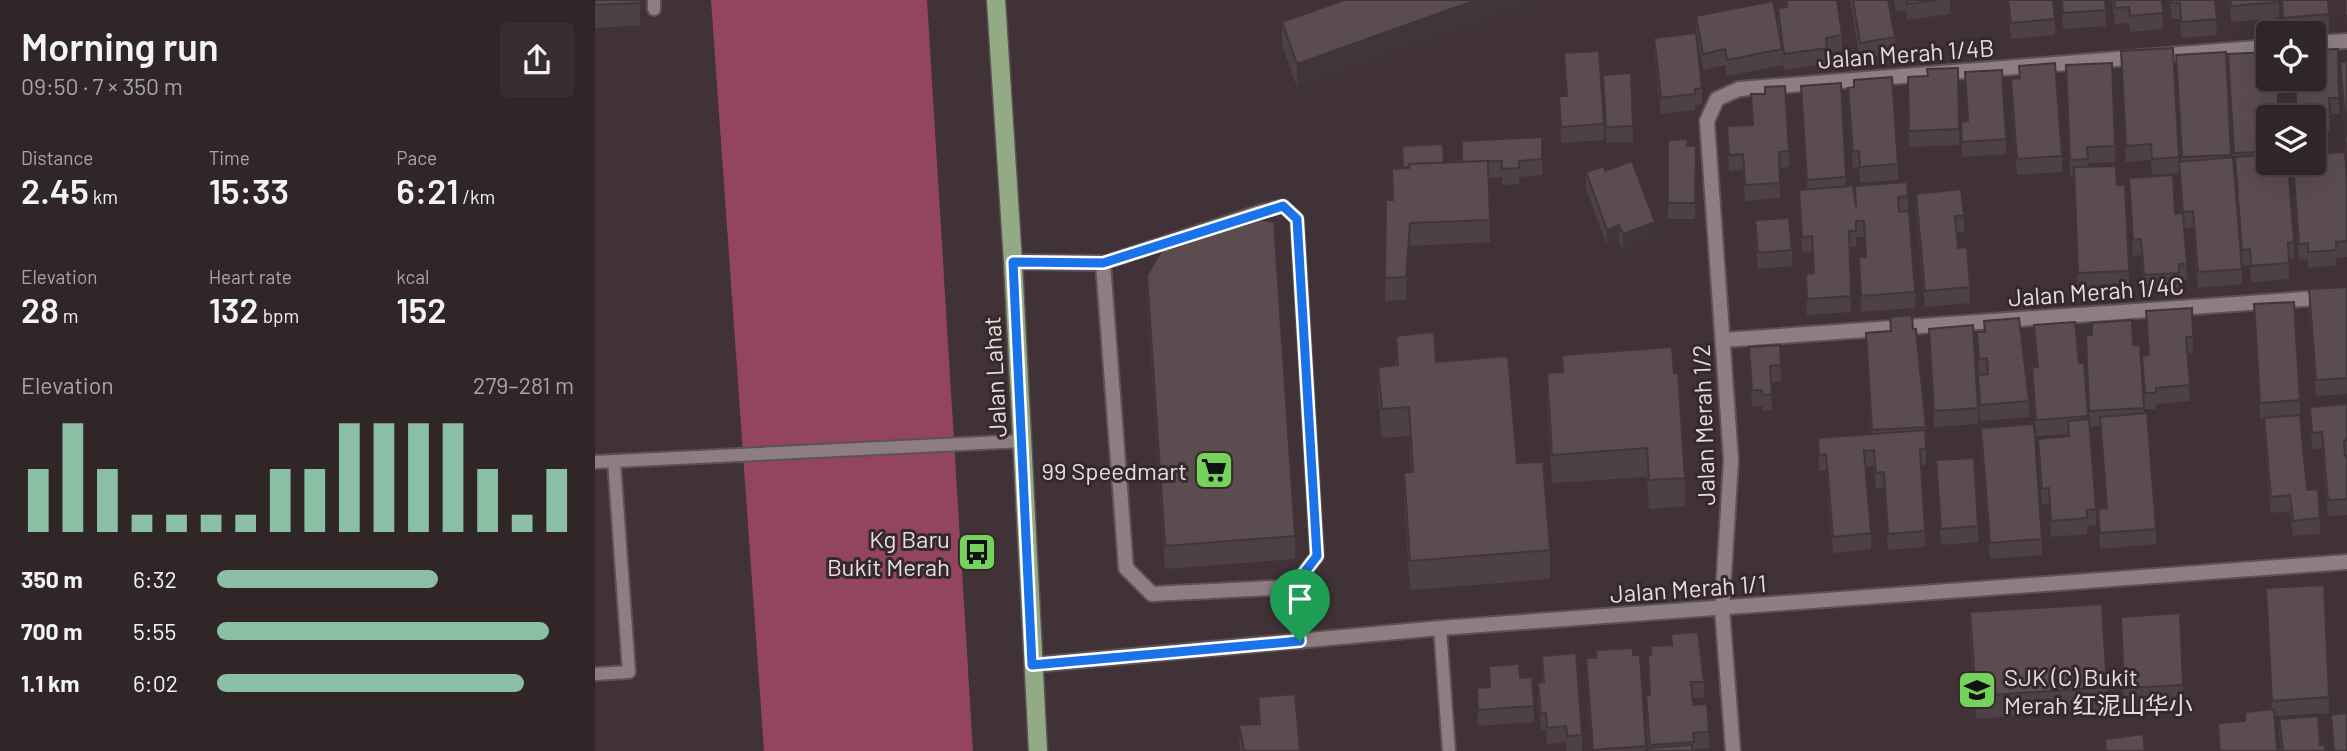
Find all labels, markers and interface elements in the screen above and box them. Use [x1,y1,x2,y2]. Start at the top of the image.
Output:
map controls [2256,21,2326,175]
button: locate [2256,21,2326,91]
text: Morning run [21,23,219,69]
button: share [500,23,574,97]
street label: Jalan Merah 1/4B [1817,32,1995,74]
text: 09:50 · 7 × 350 m [21,72,183,100]
button: layers [2256,105,2326,175]
text: Distance [21,146,93,169]
text: Time [209,146,250,169]
text: Pace [396,146,437,169]
text: 2.45 [21,169,89,211]
text: 15:33 [209,169,289,211]
text: 6:21 [396,169,459,211]
text: km [89,185,118,208]
text: /km [459,185,495,208]
text: Elevation [21,265,98,288]
text: Heart rate [209,265,292,288]
text: kcal [396,265,429,288]
street label: Jalan Merah 1/4C [2007,270,2185,312]
text: 28 [21,288,59,330]
text: 132 [209,288,259,330]
text: 152 [396,288,447,330]
text: m [59,304,78,327]
text: bpm [259,304,299,327]
street label: Jalan Lahat [976,316,1012,438]
street label: Jalan Merah 1/2 [1686,344,1720,506]
text: Elevation [21,371,114,399]
text: 279–281 m [473,371,574,399]
supermarket icon: 99 Speedmart [1193,449,1235,491]
place label: 99 Speedmart [1041,456,1187,485]
place label: Kg Baru Bukit Merah [827,524,950,581]
bus stop icon: Kg Baru Bukit Merah [956,531,998,573]
text: 350 m [21,565,83,593]
text: 6:32 [133,565,177,593]
street label: Jalan Merah 1/1 [1609,568,1767,608]
pin [1270,569,1330,641]
icon: arrive [1281,580,1319,618]
text: 700 m [21,617,82,645]
text: 5:55 [133,617,176,645]
place label: SJK (C) Bukit Merah 红泥山华小 [2004,662,2193,719]
text: 1.1 km [21,669,80,697]
text: 6:02 [133,669,178,697]
school or university icon: SJK (C) Bukit Merah 红泥山华小 [1956,669,1998,711]

